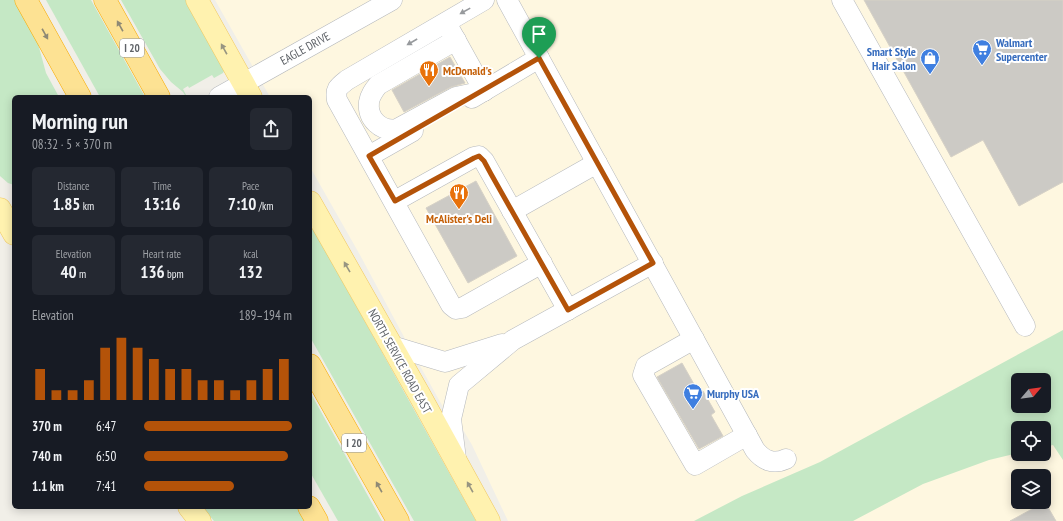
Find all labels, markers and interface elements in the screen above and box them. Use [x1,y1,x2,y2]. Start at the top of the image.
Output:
one-way arrow [459,8,471,14]
pin [522,17,556,58]
one-way arrow [116,20,123,32]
icon: arrive [528,23,550,45]
one-way arrow [41,28,48,40]
street label: EAGLE DRIVE [277,28,333,68]
place label: Walmart Supercenter [995,35,1048,64]
one-way arrow [406,38,418,45]
supermarket icon: Walmart Supercenter [971,38,993,66]
road number: I 20 [120,39,144,57]
one-way arrow [221,43,227,55]
place label: Smart Style Hair Salon [867,44,916,73]
shop icon: Smart Style Hair Salon [919,47,941,75]
restaurant icon: McDonald's [418,59,440,87]
place label: McDonald's [443,63,492,78]
text: Morning run [32,107,128,135]
button: share [250,108,292,150]
text: 08:32 · 5 × 370 m [32,136,112,153]
text: Distance [57,179,90,193]
text: Time [152,179,172,193]
text: Pace [242,179,259,193]
restaurant icon: McAlister's Deli [448,182,470,210]
text: 1.85 [52,193,80,215]
text: 13:16 [144,193,180,215]
text: 7:10 [228,193,256,215]
text: km [80,199,94,213]
text: /km [256,199,273,213]
place label: McAlister's Deli [426,211,492,226]
text: Elevation [56,247,91,261]
text: Heart rate [143,247,181,261]
text: kcal [243,247,258,261]
text: 40 [60,261,77,283]
text: 136 [140,261,165,283]
text: 132 [238,261,263,283]
one-way arrow [344,261,350,273]
text: m [77,267,86,281]
text: bpm [165,267,184,281]
street label: NORTH SERVICE ROAD EAST [365,306,435,416]
text: Elevation [32,307,74,324]
text: 189–194 m [239,307,292,324]
north arrow [1011,373,1051,413]
map controls [1011,373,1051,509]
supermarket icon: Murphy USA [682,382,704,410]
place label: Murphy USA [707,386,760,401]
text: 370 m [32,418,62,435]
text: 6:47 [96,418,116,435]
button: locate [1011,421,1051,461]
road number: I 20 [342,434,366,452]
text: 740 m [32,448,62,465]
text: 6:50 [96,448,116,465]
button: layers [1011,469,1051,509]
text: 1.1 km [32,478,64,495]
text: 7:41 [96,478,116,495]
one-way arrow [375,481,382,493]
one-way arrow [467,481,473,493]

